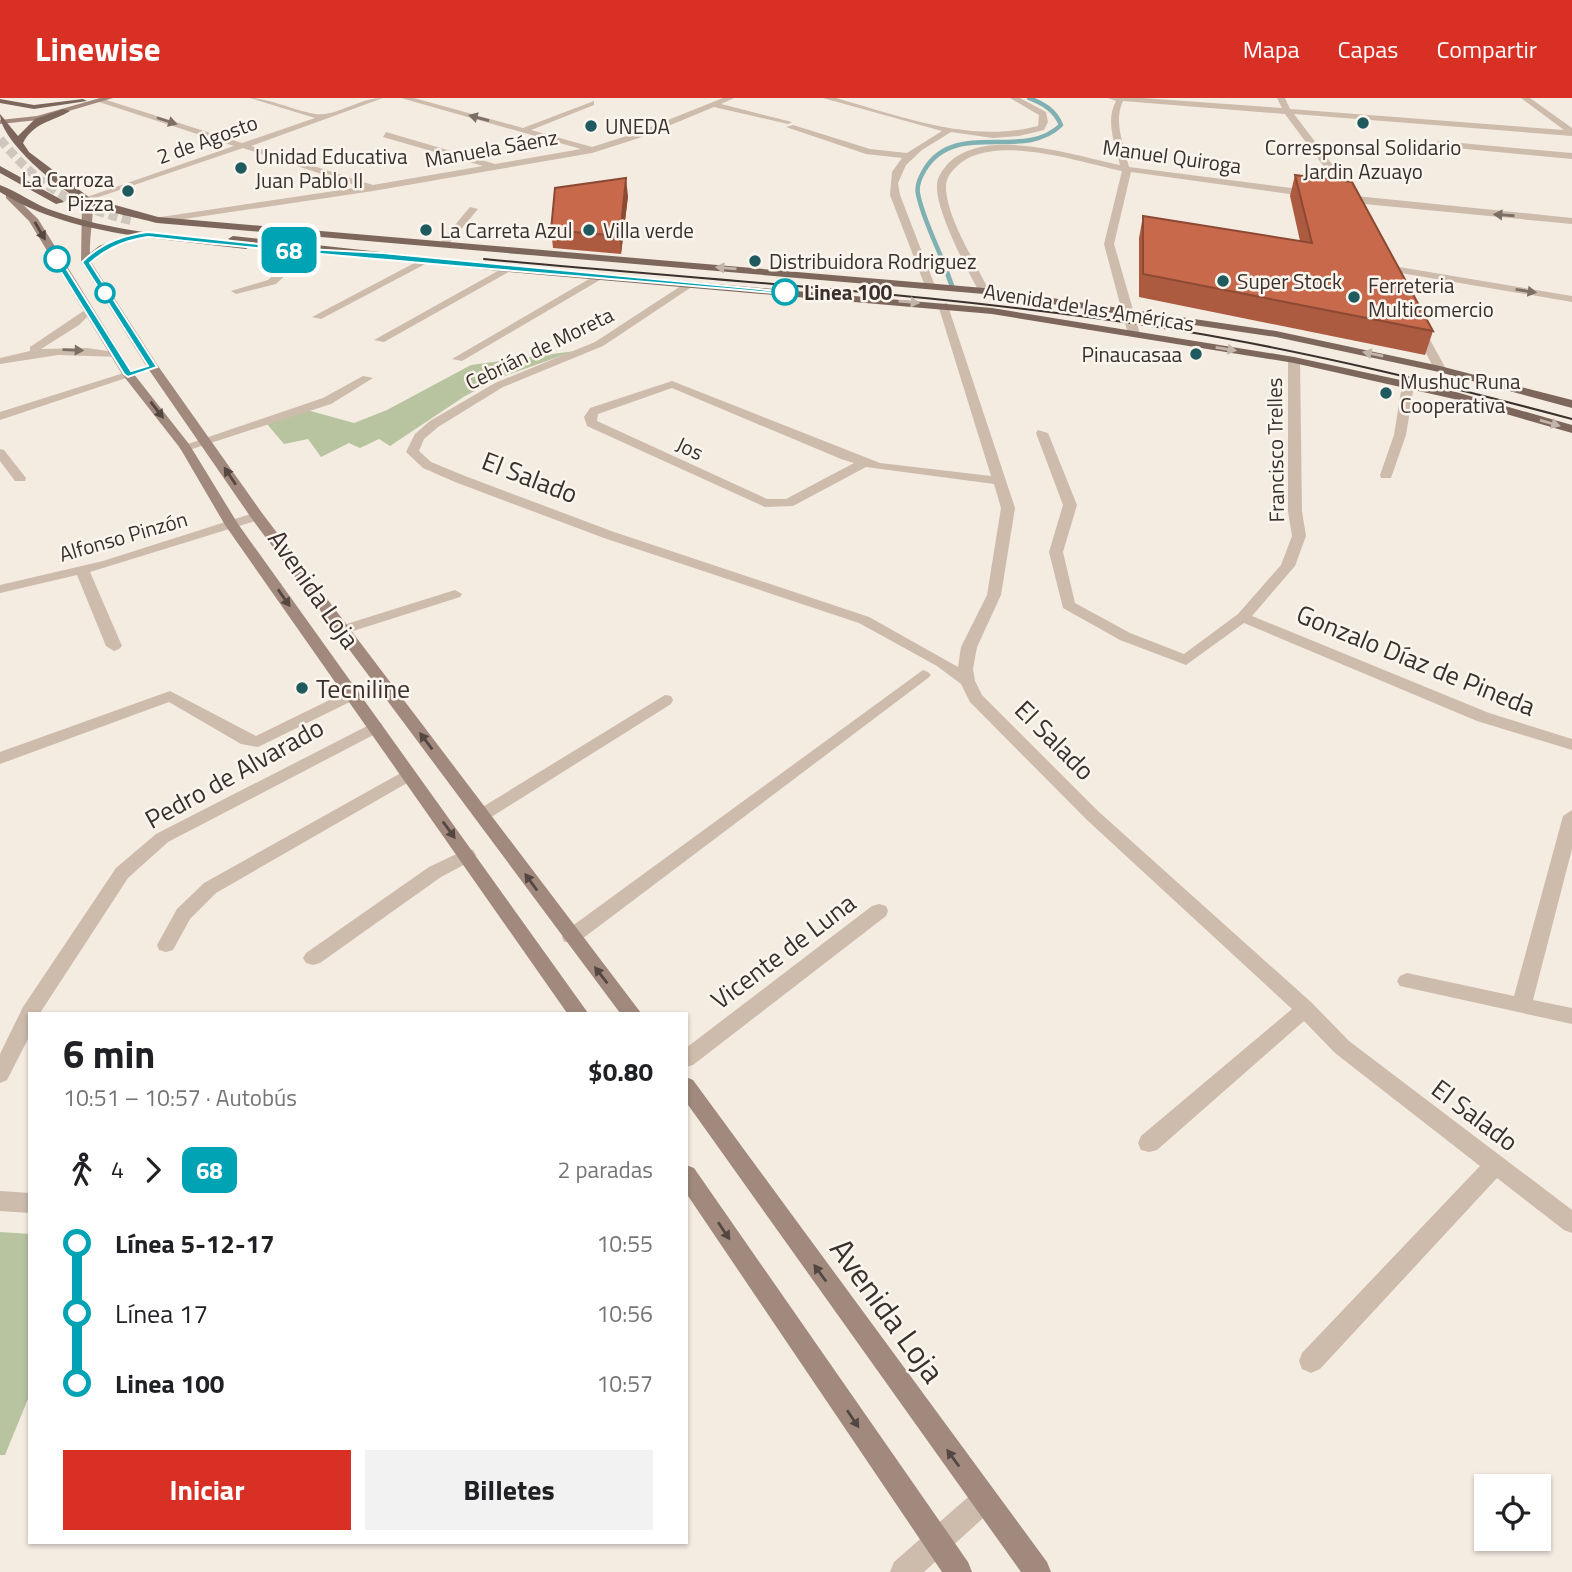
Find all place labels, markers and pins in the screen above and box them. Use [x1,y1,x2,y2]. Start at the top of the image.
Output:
place label: UNEDA [605,110,671,142]
marker: Corresponsal Solidario Jardin Azuayo [1355,115,1371,131]
marker: UNEDA [583,118,599,134]
place label: Corresponsal Solidario Jardin Azuayo [1265,131,1461,187]
place label: Unidad Educativa Juan Pablo II [255,140,408,196]
marker: Unidad Educativa Juan Pablo II [233,160,249,176]
place label: La Carroza Pizza [21,163,114,219]
marker: La Carroza Pizza [120,183,136,199]
place label: La Carreta Azul [440,214,573,246]
place label: Villa verde [603,214,694,246]
marker: La Carreta Azul [418,222,434,238]
marker: Villa verde [581,222,597,238]
place label: Distribuidora Rodriguez [769,245,976,277]
unlabelled marker [44,246,70,272]
marker: Distribuidora Rodriguez [747,253,763,269]
place label: Super Stock [1237,265,1342,297]
place label: Ferreteria Multicomercio [1368,269,1494,325]
marker: Super Stock [1215,273,1231,289]
place label: Linea 100 [804,276,893,308]
marker: Linea 100 [772,279,798,305]
unlabelled marker [95,283,115,303]
marker: Ferreteria Multicomercio [1346,289,1362,305]
place label: Pinaucasaa [1082,338,1182,370]
marker: Pinaucasaa [1188,346,1204,362]
place label: Mushuc Runa Cooperativa [1400,365,1521,421]
marker: Mushuc Runa Cooperativa [1378,385,1394,401]
place label: Tecniline [316,669,410,708]
marker: Tecniline [294,680,310,696]

